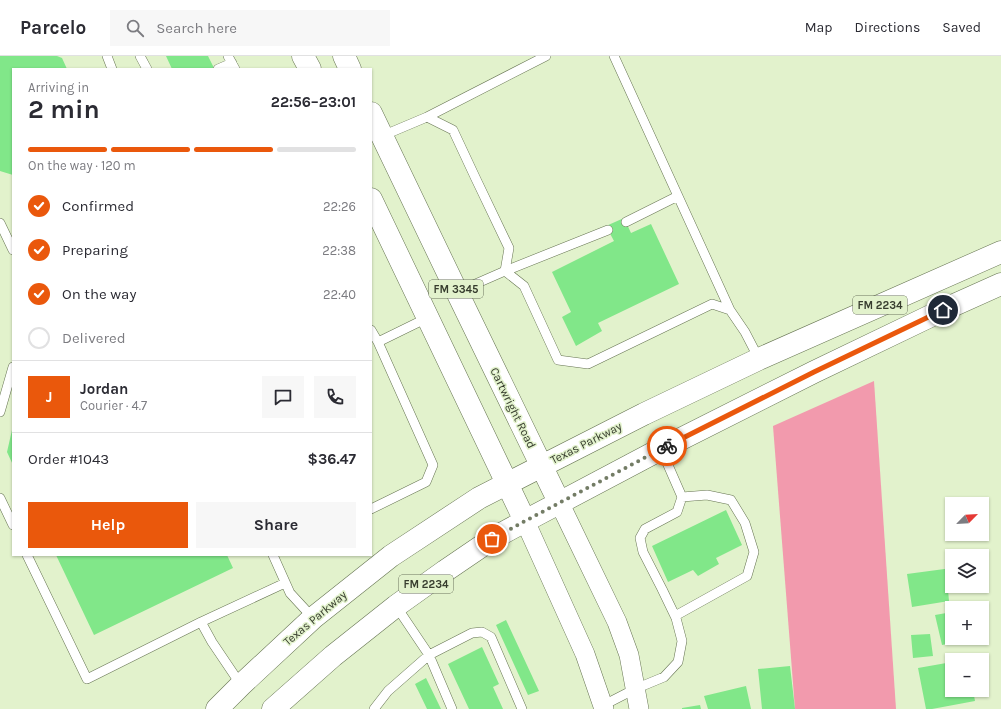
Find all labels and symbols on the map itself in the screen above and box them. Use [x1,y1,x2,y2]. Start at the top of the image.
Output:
road number: FM 3345 [429,280,483,298]
pin [926,293,960,327]
road number: FM 2234 [853,296,907,314]
street label: Cartwright Road [487,365,539,451]
street label: Texas Parkway [548,419,624,467]
courier [647,426,687,466]
north arrow [945,497,989,541]
pin [475,522,509,556]
road number: FM 2234 [399,575,453,593]
street label: Texas Parkway [280,587,350,649]

